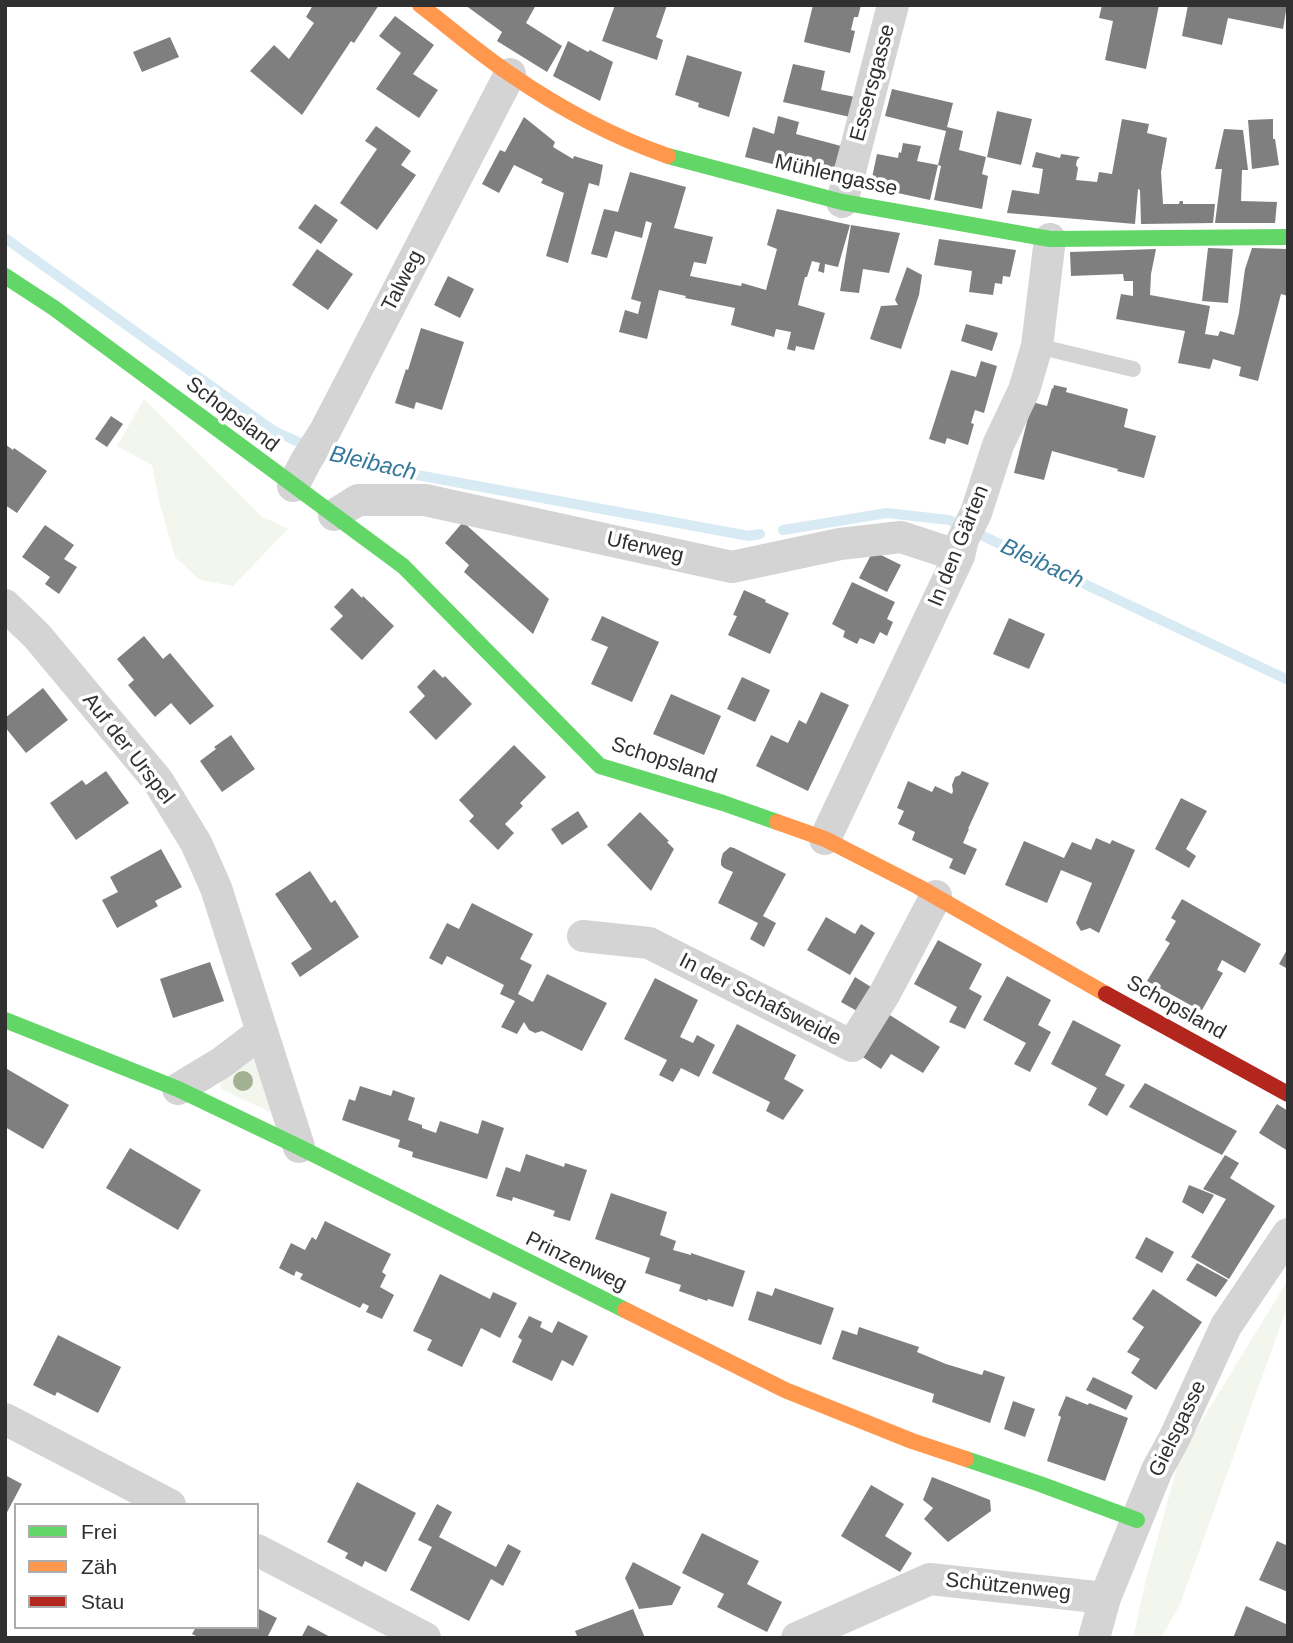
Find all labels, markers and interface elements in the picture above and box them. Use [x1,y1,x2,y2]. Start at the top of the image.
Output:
street label: Essersgasse [845,22,901,144]
street label: Mühlengasse [772,150,900,202]
street label: Talweg [377,246,429,316]
street label: Schopsland [181,372,283,458]
water label: Bleibach [327,441,419,487]
street label: In den Gärten [923,482,995,610]
street label: Uferweg [604,527,686,569]
water label: Bleibach [996,533,1088,595]
street label: Auf der Urspel [77,688,179,810]
street label: Schopsland [608,732,720,790]
street label: In der Schafsweide [675,948,845,1052]
street label: Schopsland [1122,970,1230,1046]
street label: Prinzenweg [521,1227,631,1297]
street label: Gielsgasse [1144,1377,1212,1481]
legend [14,1503,259,1629]
text: Frei [81,1520,117,1543]
text: Zäh [81,1555,117,1578]
street label: Schützenweg [944,1568,1072,1606]
text: Stau [81,1590,124,1613]

